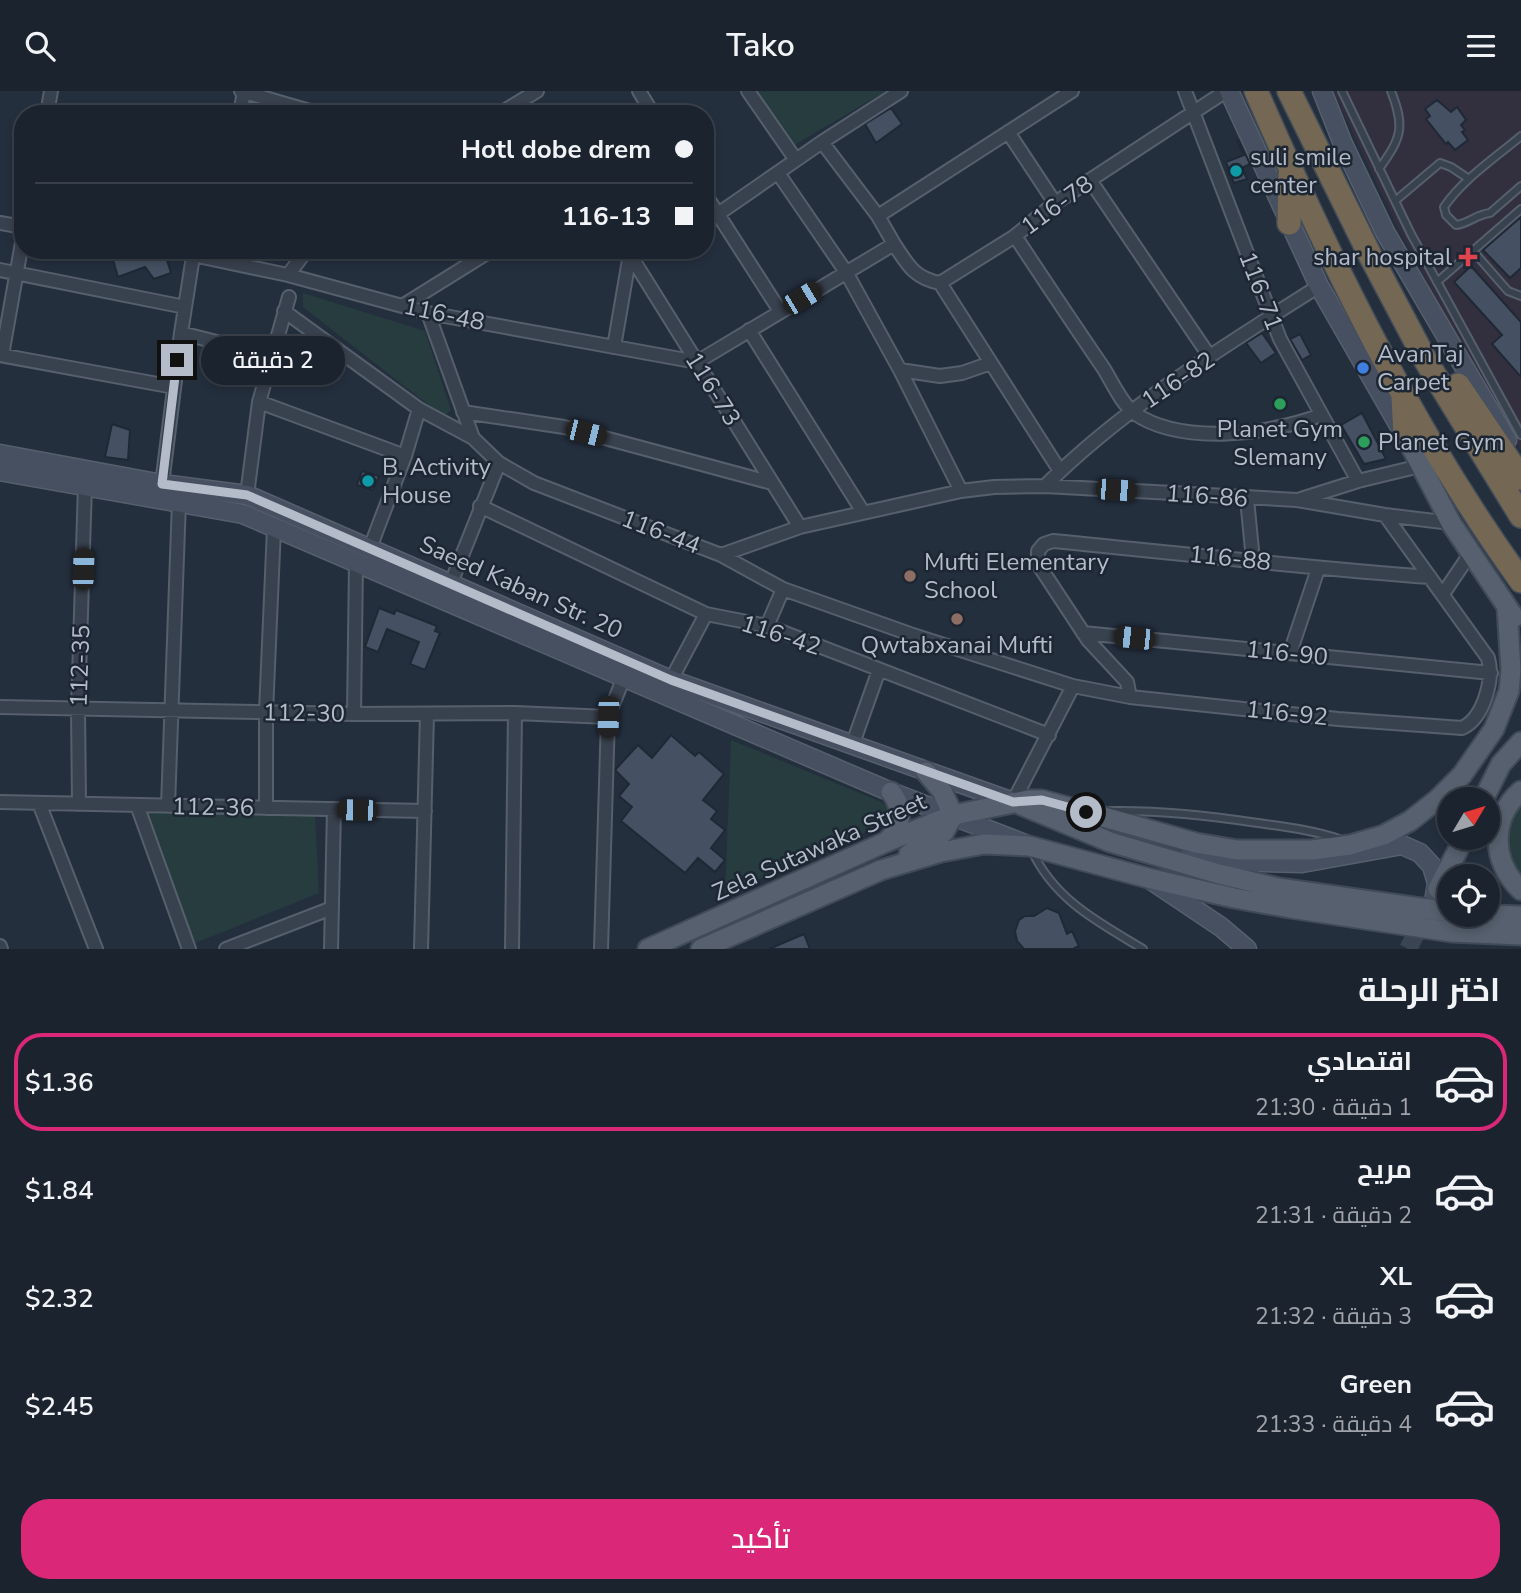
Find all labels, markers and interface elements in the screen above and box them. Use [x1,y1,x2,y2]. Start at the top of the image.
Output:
text: Tako [726,24,795,67]
icon: search [21,27,59,65]
icon: menu [1462,27,1500,65]
text: Hotl dobe drem [461,132,651,167]
place label: suli smile center [1250,141,1351,201]
marker: suli smile center [1228,163,1244,179]
street label: 116-78 [1014,168,1100,242]
text: 116-13 [562,199,651,234]
place label: shar hospital [1313,241,1452,273]
street label: 116-71 [1231,247,1291,335]
marker: shar hospital [1458,247,1478,267]
car [779,278,826,318]
street label: 116-48 [400,290,488,338]
callout: 2 دقيقة [202,335,345,385]
place label: AvanTaj Carpet [1377,338,1463,398]
route end [161,344,193,376]
street label: 116-82 [1135,344,1221,416]
text: 2 دقيقة [232,345,314,376]
street label: 116-73 [678,346,748,432]
marker: AvanTaj Carpet [1355,360,1371,376]
marker: Planet Gym Slemany [1272,396,1288,412]
place label: Planet Gym Slemany [1217,413,1343,473]
car [564,418,609,448]
place label: Planet Gym [1378,426,1504,458]
marker: Planet Gym [1356,434,1372,450]
place label: B. Activity House [382,451,492,511]
marker: B. Activity House [360,473,376,489]
street label: 116-86 [1165,477,1249,515]
car [1095,478,1138,502]
street label: 116-44 [617,502,705,562]
street label: Saeed Kaban Str. 20 [414,528,628,646]
street label: 116-88 [1187,538,1273,578]
place label: Mufti Elementary School [924,546,1110,606]
car [72,548,95,590]
marker: Mufti Elementary School [902,568,918,584]
street label: 116-42 [737,607,825,663]
marker: Qwtabxanai Mufti [949,611,965,627]
street label: 112-35 [63,624,97,708]
car [1113,625,1156,651]
place label: Qwtabxanai Mufti [861,629,1053,661]
street label: 116-90 [1244,633,1330,673]
street label: 116-92 [1244,693,1330,733]
street label: 112-30 [263,696,345,730]
car [597,696,620,738]
street label: Zela Sutawaka Street [707,785,931,909]
north arrow [1437,787,1500,851]
map controls [1437,787,1500,927]
street label: 112-36 [172,790,254,824]
route start [1070,796,1102,828]
car [336,799,379,821]
button: locate [1437,864,1500,927]
text: اختر الرحلة [1358,969,1500,1012]
text: اقتصادي [1307,1044,1412,1079]
icon: car [1433,1051,1496,1114]
text: $1.36 [25,1065,94,1100]
text: 1 دقيقة · 21:30 [1255,1092,1412,1123]
text: مريح [1357,1152,1412,1187]
icon: car [1433,1159,1496,1222]
text: $1.84 [25,1173,94,1208]
text: 2 دقيقة · 21:31 [1255,1200,1412,1231]
text: XL [1380,1259,1412,1294]
icon: car [1433,1267,1496,1330]
text: $2.32 [25,1281,94,1316]
text: 3 دقيقة · 21:32 [1255,1301,1412,1332]
text: Green [1339,1367,1412,1402]
icon: car [1433,1375,1496,1438]
text: $2.45 [25,1389,94,1424]
text: 4 دقيقة · 21:33 [1255,1409,1412,1440]
button: تأكيد [21,1499,1500,1579]

